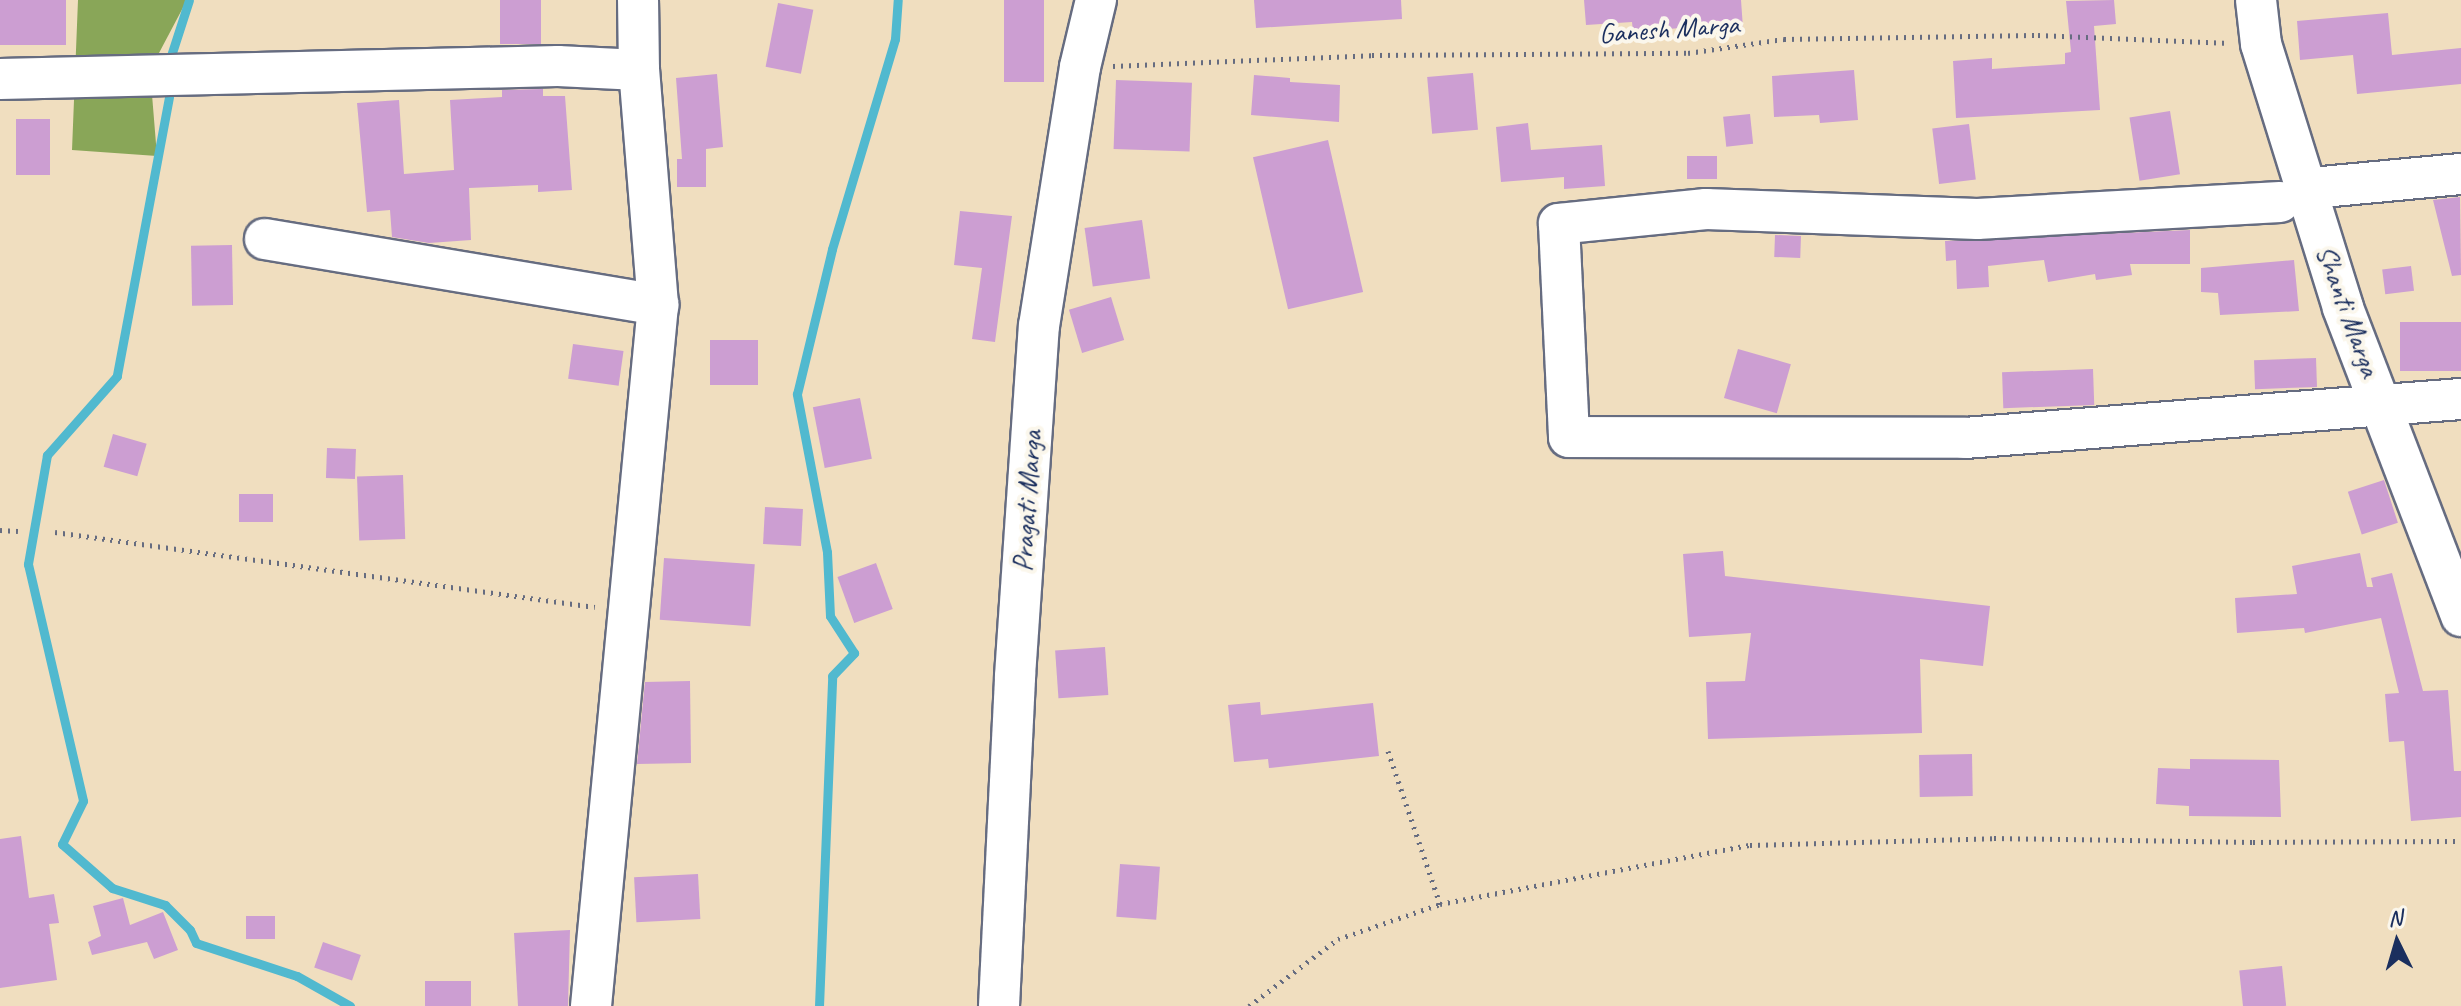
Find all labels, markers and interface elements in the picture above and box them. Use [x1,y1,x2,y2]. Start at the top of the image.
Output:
street label: Ganesh Marga [1598,7,1740,51]
street label: Shanti Marga [2309,241,2387,381]
street label: Pragati Marga [1005,429,1049,573]
north arrow [2357,902,2437,982]
text: N [2387,904,2403,933]

